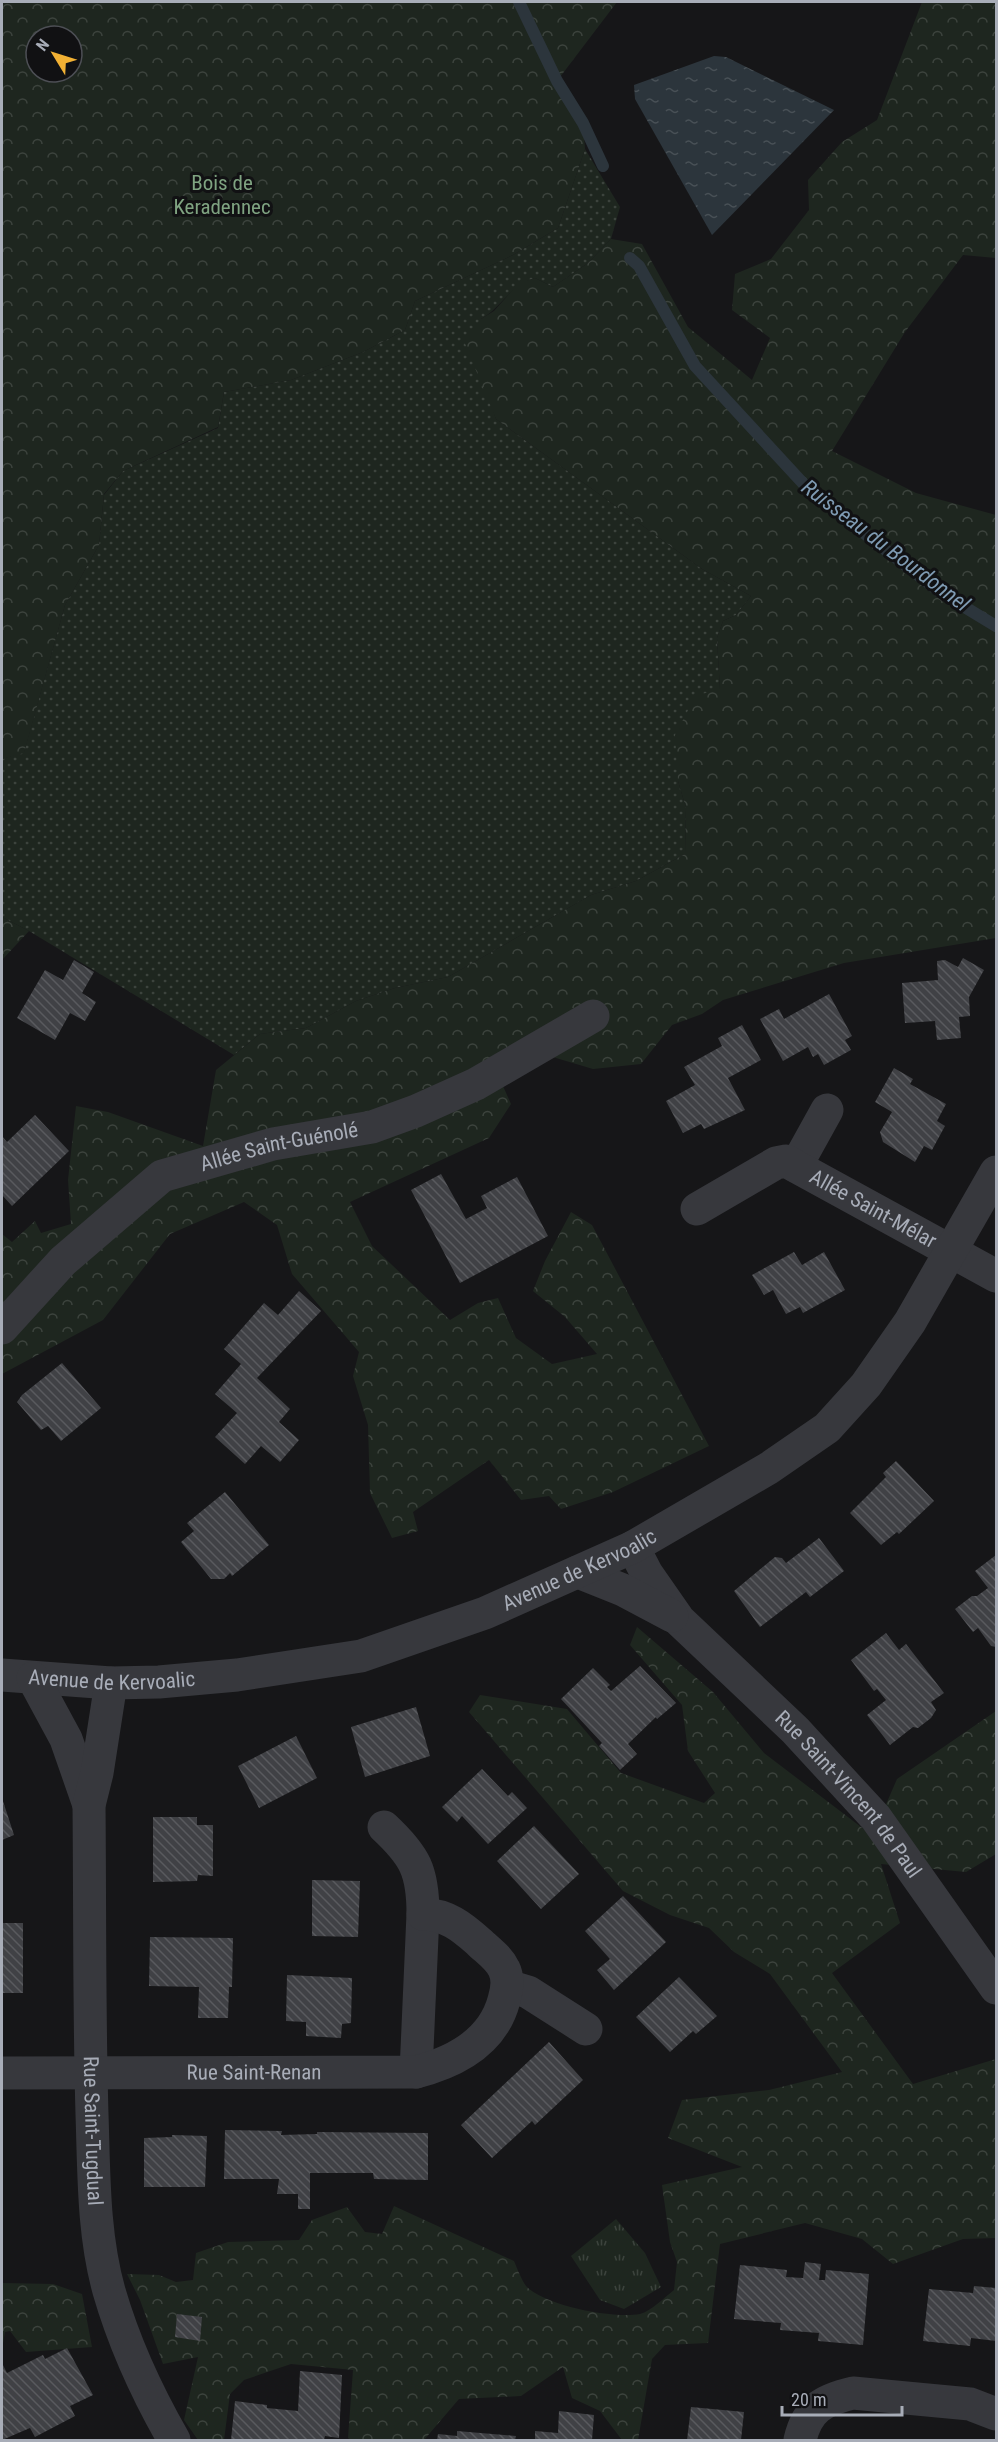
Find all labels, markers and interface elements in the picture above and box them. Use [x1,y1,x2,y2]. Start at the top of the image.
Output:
north arrow [24,24,84,84]
text: N [32,35,53,55]
park label: Bois de Keradennec [173,171,271,219]
water label: Ruisseau du Bourdonnel [797,474,975,617]
street label: Allée Saint-Guénolé [197,1118,360,1176]
street label: Allée Saint-Mélar [806,1164,941,1253]
street label: Avenue de Kervoalic [499,1524,661,1616]
street label: Avenue de Kervoalic [28,1665,196,1695]
street label: Rue Saint-Vincent de Paul [770,1706,926,1882]
street label: Rue Saint-Tugdual [79,2056,107,2206]
street label: Rue Saint-Renan [187,2060,321,2085]
scale bar [782,2379,902,2417]
text: 20 m [791,2389,826,2410]

